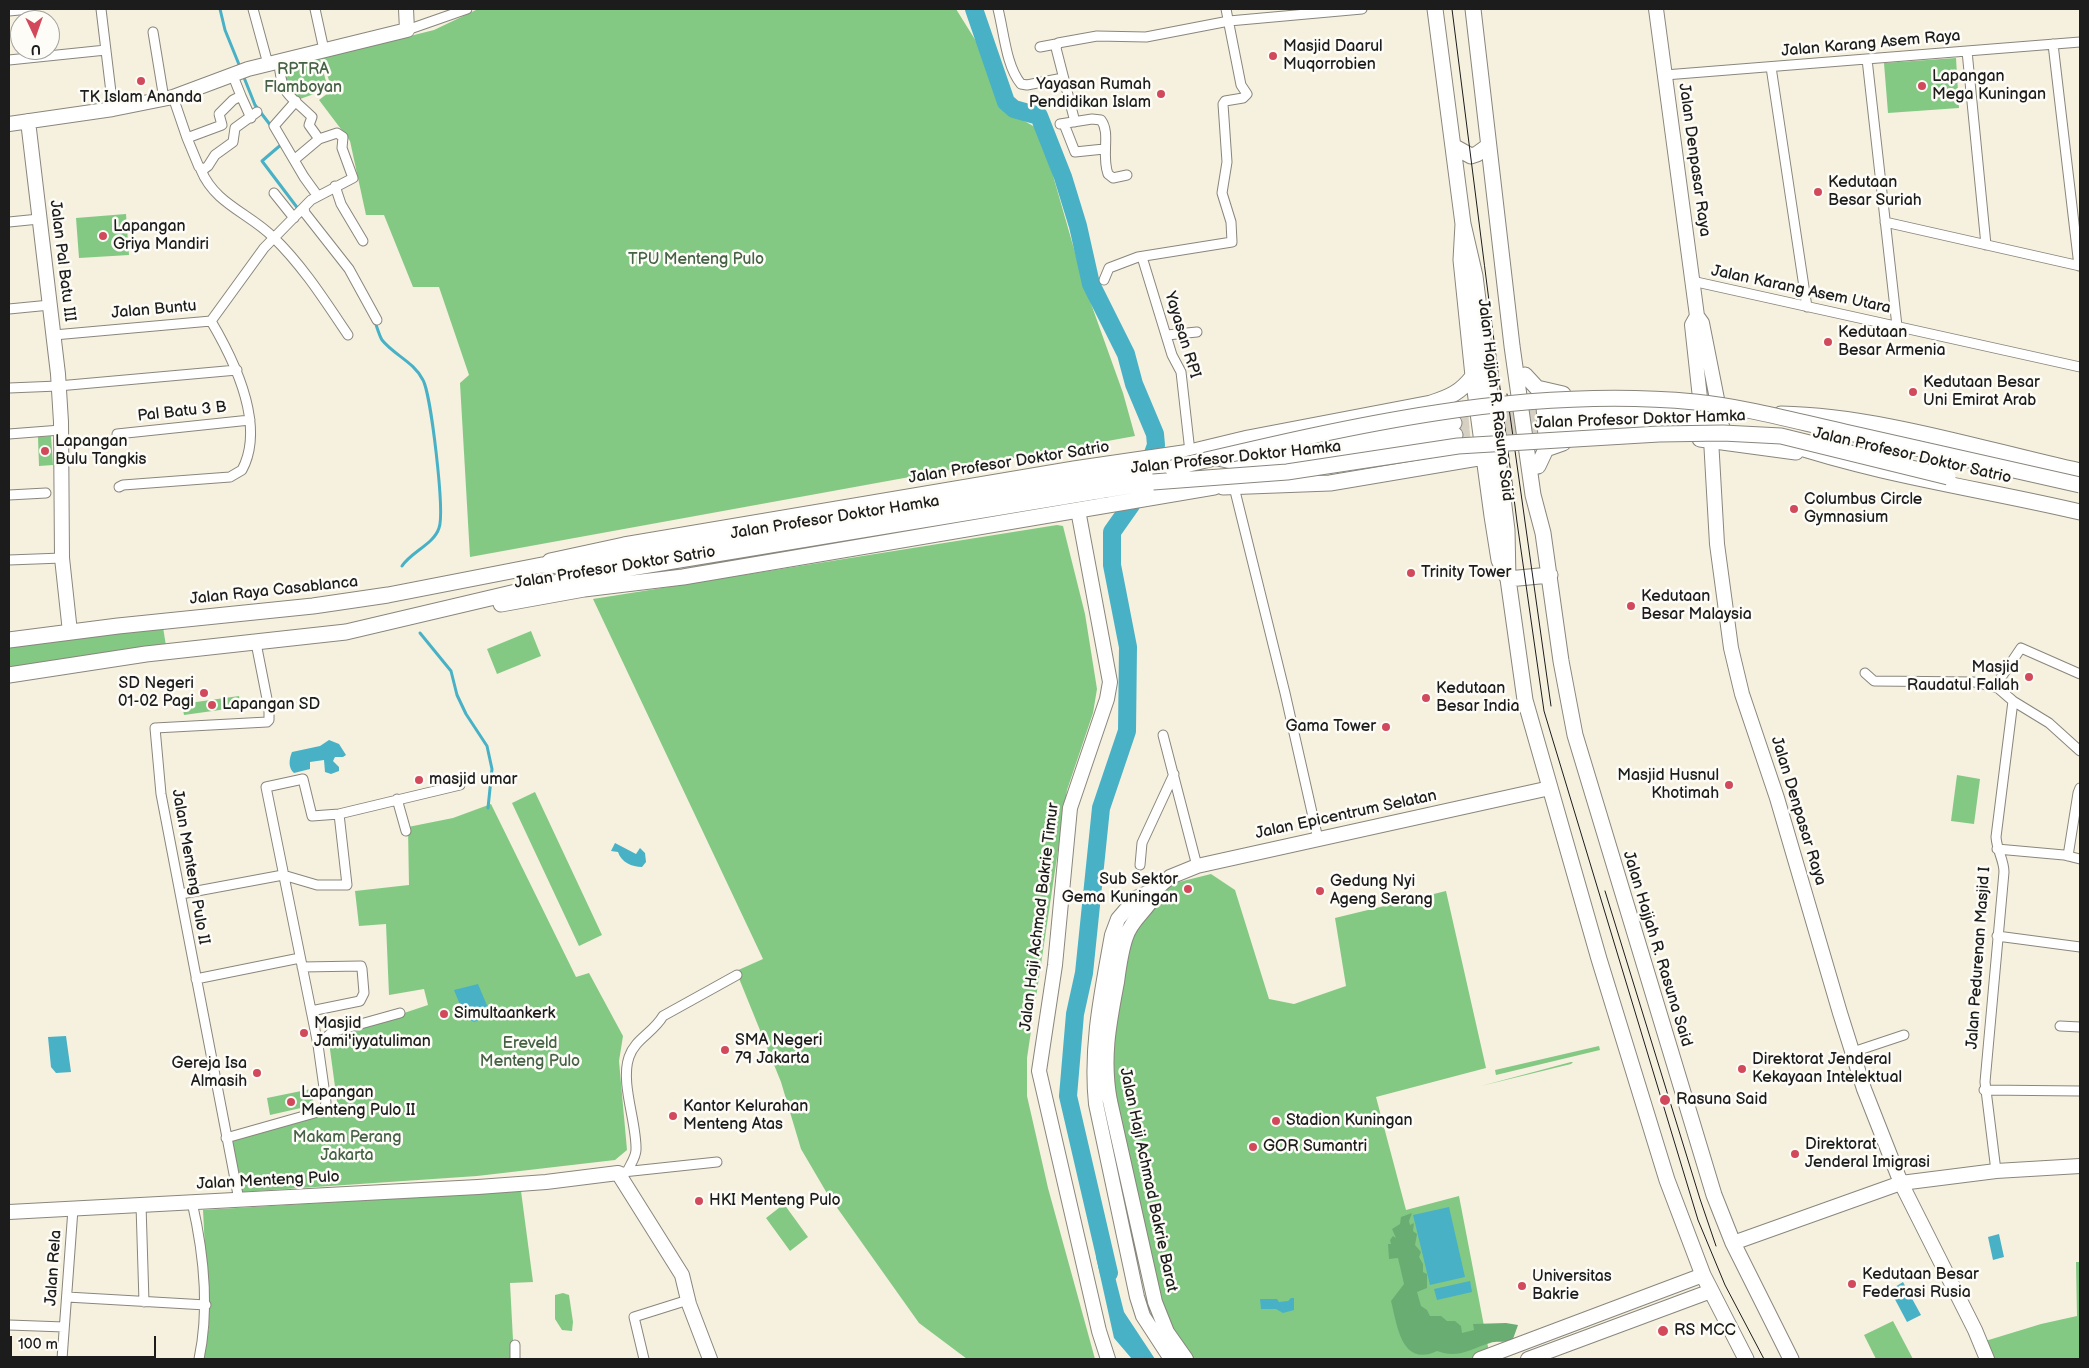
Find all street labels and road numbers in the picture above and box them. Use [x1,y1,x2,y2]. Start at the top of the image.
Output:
street label: Jalan Karang Asem Raya [1781,27,1961,61]
street label: Jalan Denpasar Raya [1674,82,1714,238]
street label: Jalan Pal Batu III [45,199,79,323]
street label: Jalan Karang Asem Utara [1709,262,1893,318]
street label: Yayasan RPI [1160,289,1204,381]
street label: Jalan Buntu [111,297,197,323]
street label: Jalan Hajjah R. Rasuna Said [1473,298,1517,502]
street label: Pal Batu 3 B [136,398,228,426]
street label: Jalan Profesor Doktor Hamka [1534,407,1746,433]
street label: Jalan Profesor Doktor Satrio [1811,424,2013,488]
street label: Jalan Profesor Doktor Hamka [1130,437,1342,479]
street label: Jalan Profesor Doktor Satrio [907,438,1111,488]
street label: Jalan Profesor Doktor Hamka [729,492,941,544]
street label: Jalan Profesor Doktor Satrio [513,543,717,593]
street label: Jalan Raya Casablanca [189,573,359,609]
street label: Jalan Denpasar Raya [1766,734,1830,888]
street label: Jalan Epicentrum Selatan [1254,786,1438,844]
street label: Jalan Menteng Pulo II [167,788,213,946]
street label: Jalan Haji Achmad Bakrie Timur [1016,802,1064,1032]
street label: Jalan Hajjah R. Rasuna Said [1618,849,1696,1049]
street label: Jalan Pedurenan Masjid I [1963,866,1995,1050]
street label: Jalan Haji Achmad Bakrie Barat [1115,1066,1181,1294]
street label: Jalan Menteng Pulo [196,1168,340,1194]
street label: Jalan Rela [42,1229,66,1307]

